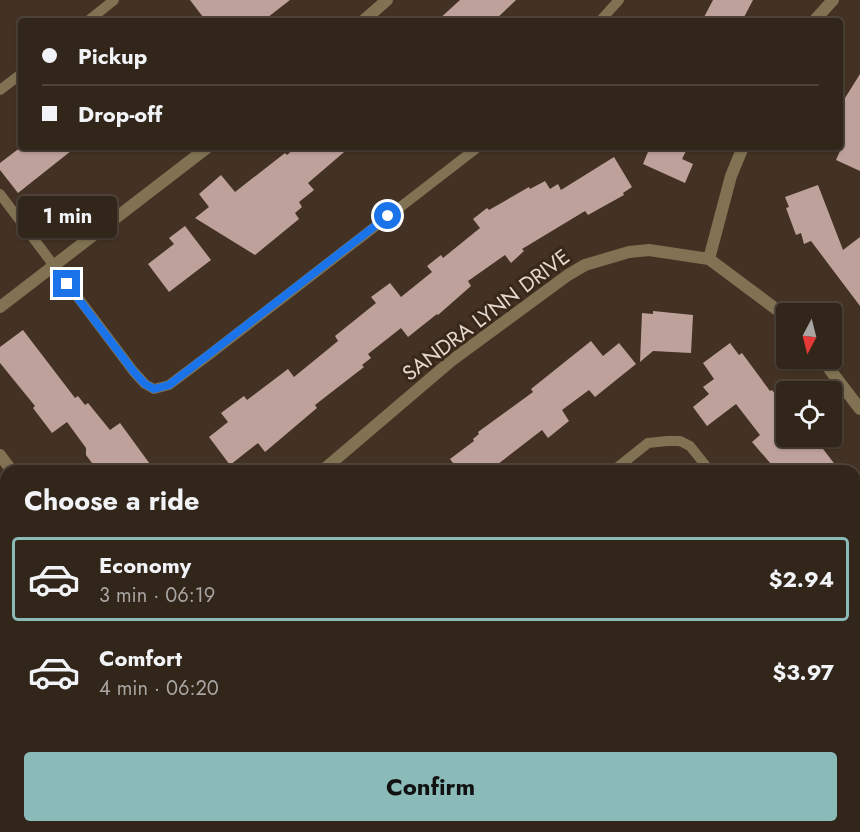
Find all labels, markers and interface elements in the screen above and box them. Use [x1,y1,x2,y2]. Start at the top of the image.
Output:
text: Pickup [78,40,147,72]
text: Drop-off [78,98,162,130]
callout: 1 min [17,197,116,239]
text: 1 min [43,202,92,231]
route start [374,202,401,229]
street label: SANDRA LYNN DRIVE [396,242,576,388]
route end [53,270,80,297]
north arrow [776,303,842,369]
map controls [776,303,842,447]
button: locate [776,381,842,447]
text: Choose a ride [24,481,199,520]
text: Economy [99,549,191,581]
icon: car [27,552,81,606]
text: $2.94 [769,563,834,595]
text: 3 min · 06:19 [99,581,215,610]
text: Comfort [99,642,182,674]
icon: car [27,645,81,699]
text: $3.97 [773,656,834,688]
text: 4 min · 06:20 [99,674,219,703]
button: Confirm [24,752,837,821]

